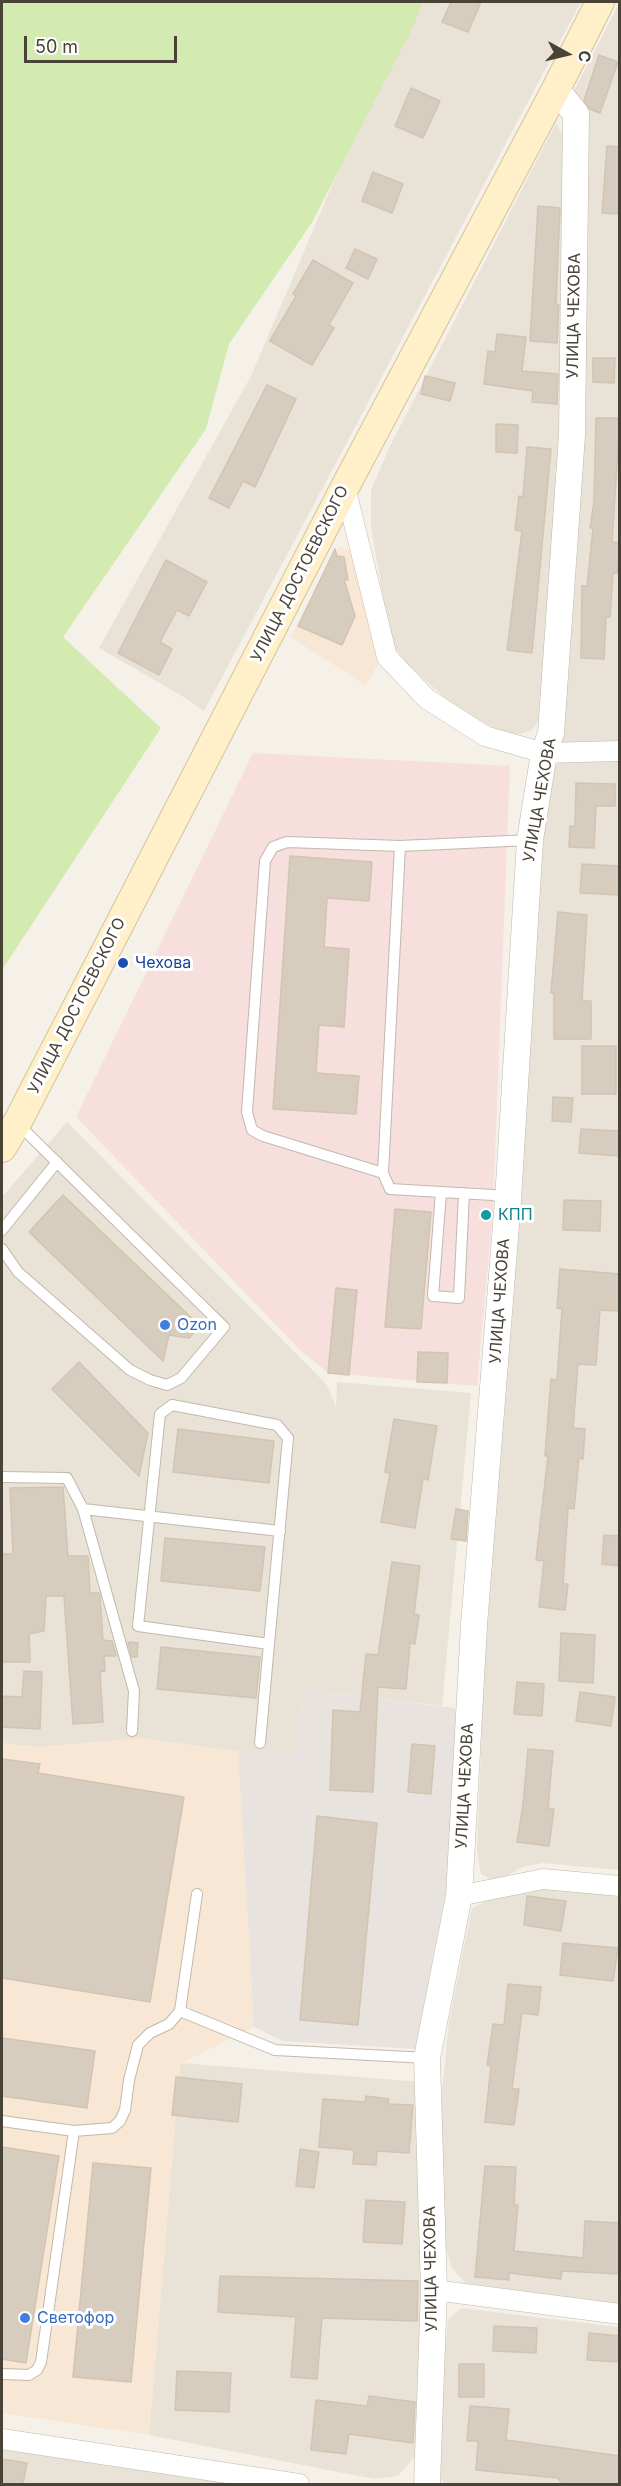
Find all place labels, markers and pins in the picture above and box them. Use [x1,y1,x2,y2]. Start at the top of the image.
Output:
place label: Чехова [135,953,191,973]
marker: Чехова [116,956,130,970]
place label: КПП [498,1205,533,1225]
marker: КПП [479,1208,493,1222]
place label: Ozon [177,1315,217,1335]
marker: Ozon [158,1318,172,1332]
place label: Светофор [37,2308,114,2328]
marker: Светофор [18,2311,32,2325]

